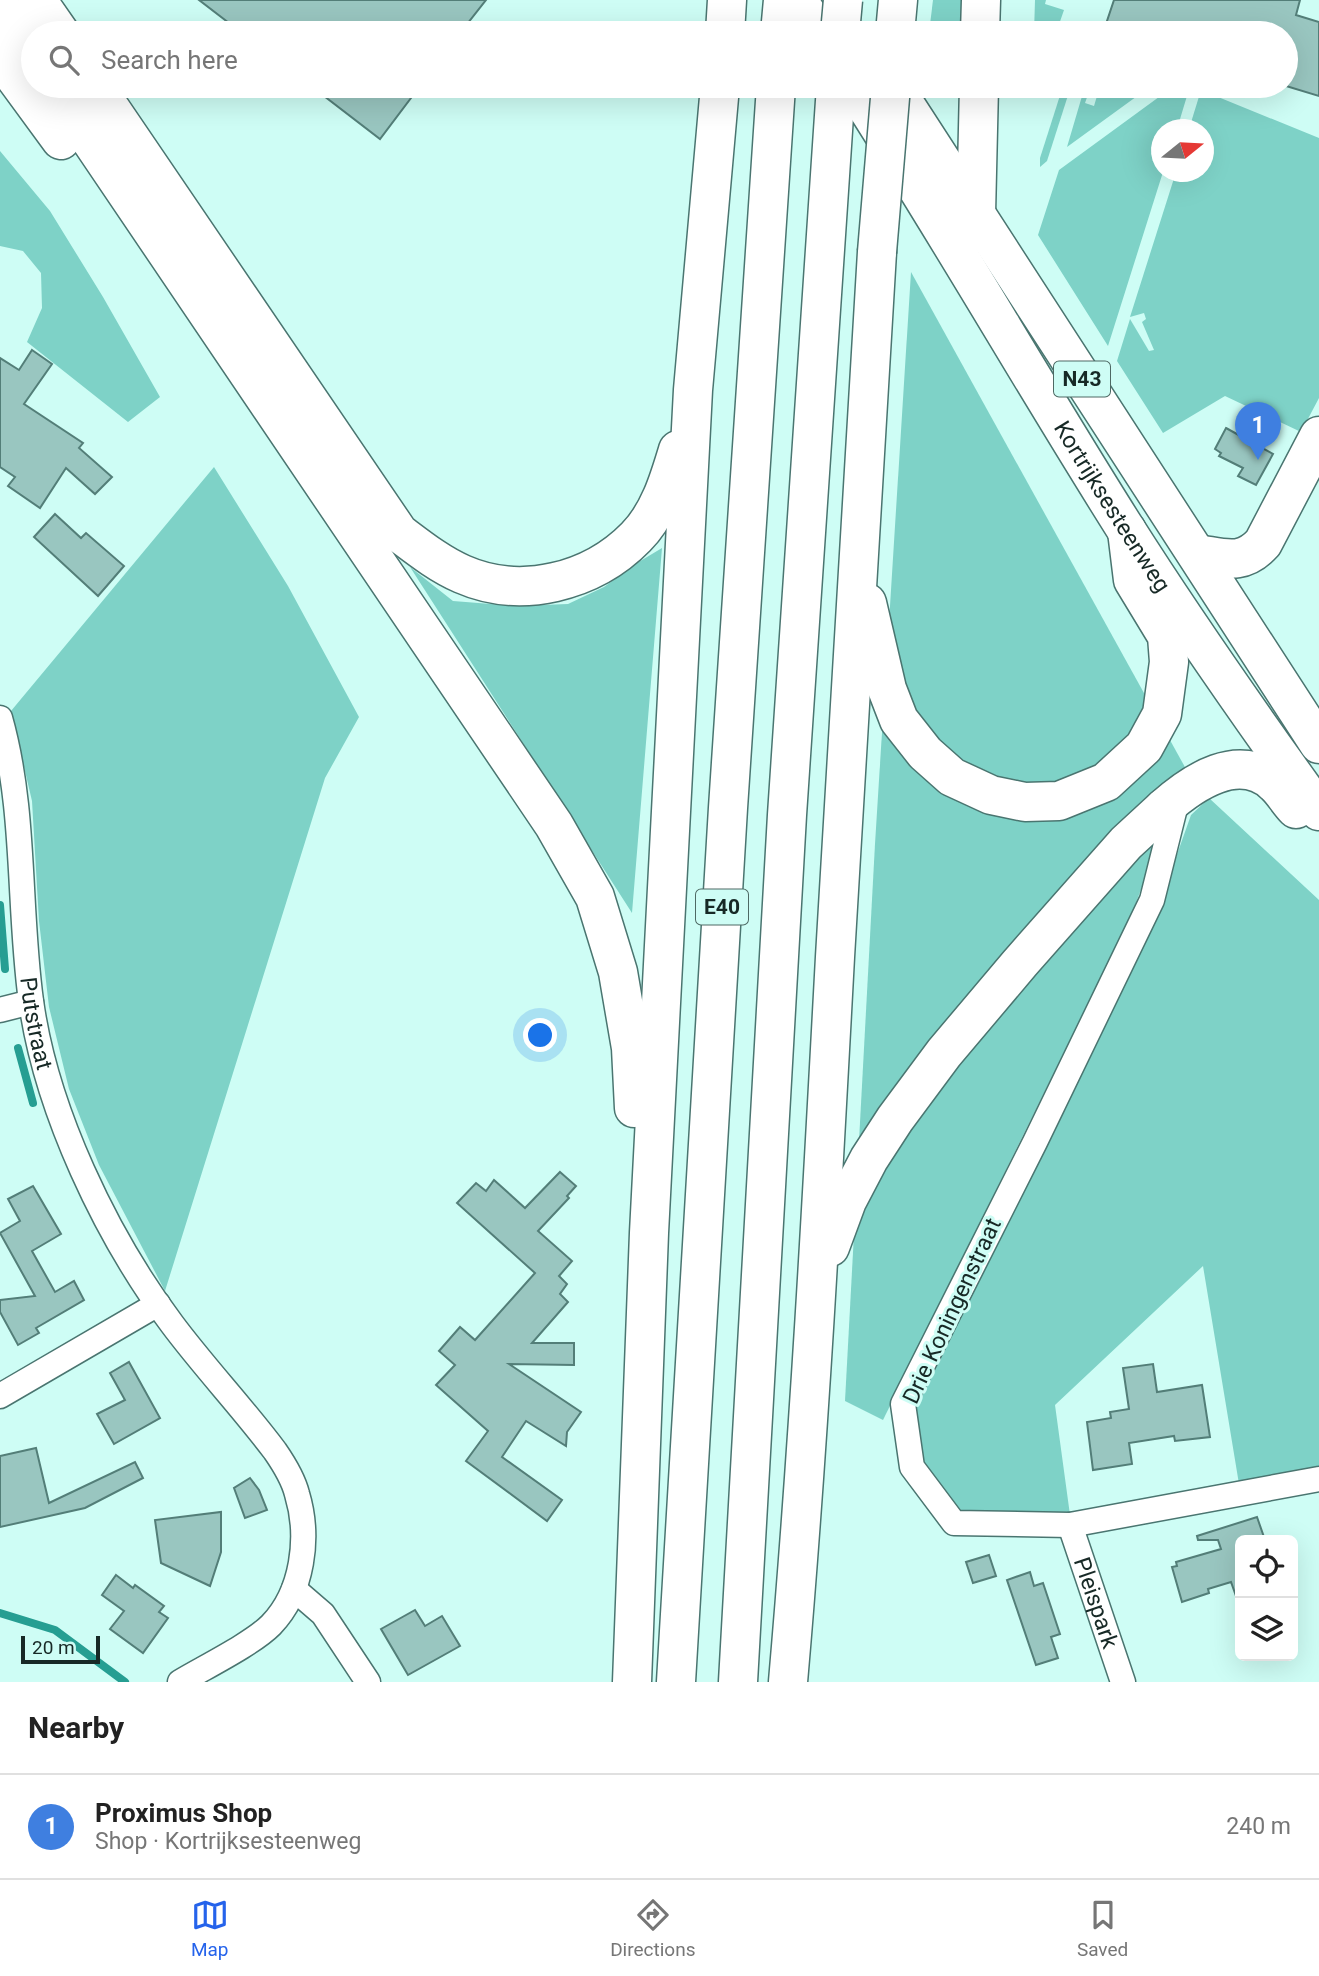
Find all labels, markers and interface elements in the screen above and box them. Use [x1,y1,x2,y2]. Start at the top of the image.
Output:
search box [21,21,1298,98]
icon: search [45,41,83,79]
text: Search here [101,45,238,75]
north arrow [1151,119,1214,182]
road number: N43 [1054,362,1110,396]
pin: 1 [1235,402,1281,460]
street label: Kortrijksesteenweg [1048,416,1176,597]
road number: E40 [696,890,748,925]
street label: Putstraat [15,975,58,1073]
your location [523,1018,557,1052]
street label: Drie Koningenstraat [897,1214,1007,1408]
map controls [1235,1535,1298,1661]
button: locate [1235,1535,1298,1598]
street label: Pleispark [1068,1554,1124,1652]
button: layers [1235,1598,1298,1661]
scale bar [21,1633,100,1665]
text: 20 m [32,1636,75,1659]
text: Nearby [28,1710,124,1745]
text: Proximus Shop [95,1798,272,1828]
text: 1 [44,1813,58,1840]
text: 240 m [1226,1813,1291,1840]
text: Shop · Kortrijksesteenweg [95,1828,361,1855]
tab: Map [191,1896,229,1961]
tab: Directions [610,1896,695,1961]
tab: Saved [1077,1896,1128,1961]

